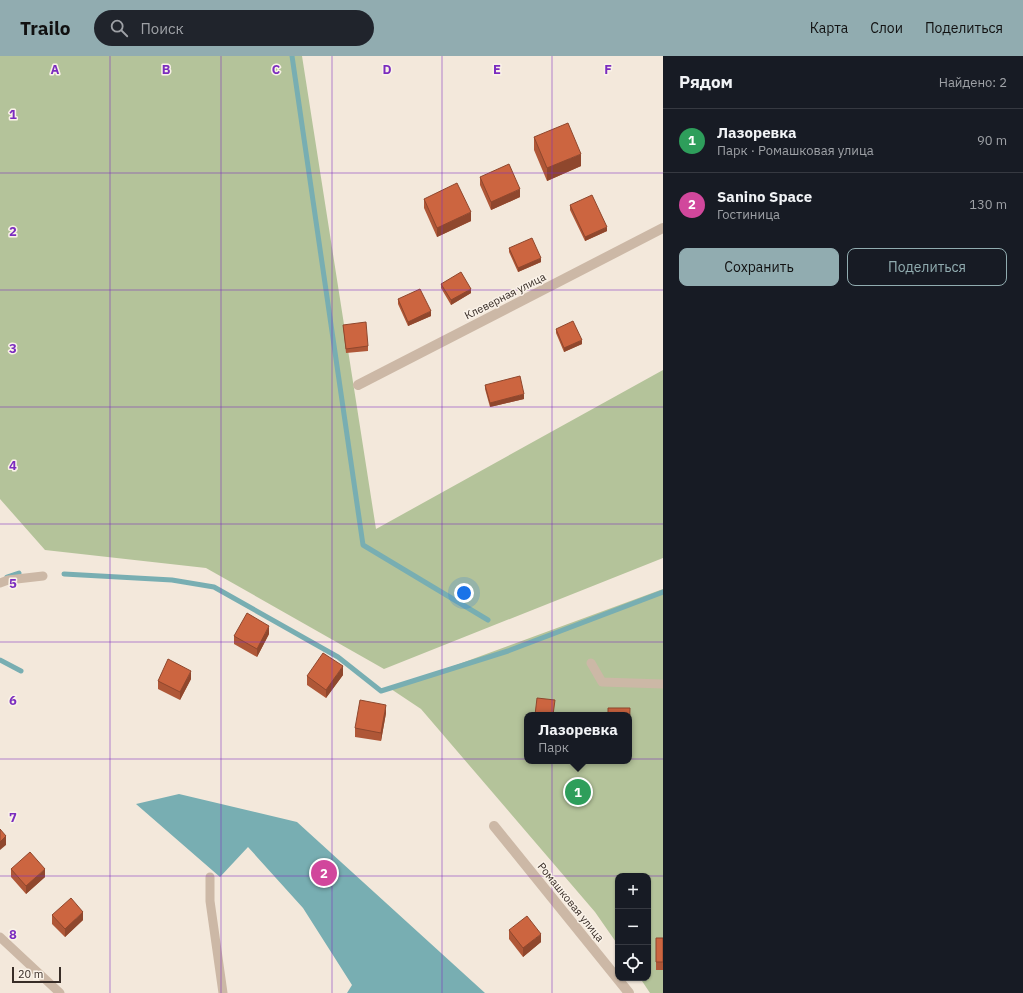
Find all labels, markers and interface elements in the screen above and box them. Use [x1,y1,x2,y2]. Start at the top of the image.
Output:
search box [94,10,374,46]
text: Trailo [20,16,70,40]
icon: search [108,17,130,39]
text: Поиск [140,19,184,38]
text: Карта [810,19,848,37]
text: Слои [870,19,903,37]
text: Поделиться [925,19,1003,37]
text: A [51,61,60,78]
text: B [162,61,171,78]
text: C [272,61,281,78]
text: D [382,61,392,78]
text: E [493,61,501,78]
text: F [604,61,612,78]
text: Рядом [679,71,733,93]
text: Найдено: 2 [939,74,1007,91]
text: 1 [9,106,17,123]
text: Лазоревка [717,123,797,142]
text: 1 [688,132,696,149]
text: 90 m [977,132,1007,149]
text: Парк · Ромашковая улица [717,142,874,159]
text: Sanino Space [717,187,812,206]
text: 2 [688,196,696,213]
text: 130 m [969,196,1007,213]
text: Гостиница [717,206,780,223]
text: 2 [9,223,17,240]
button: Сохранить [679,248,839,286]
button: Поделиться [847,248,1007,286]
street label: Клеверная улица [462,269,548,323]
text: 3 [9,340,17,357]
text: 4 [9,457,17,474]
text: 5 [9,575,17,592]
your location [454,583,474,603]
text: 6 [9,692,17,709]
popup [524,712,632,764]
text: Лазоревка [538,720,618,739]
text: Парк [538,739,569,756]
pin: 1 [565,777,591,807]
text: 7 [9,809,17,826]
pin: 2 [311,858,337,888]
street label: Ромашковая улица [535,860,607,945]
map controls [615,873,651,981]
button: + [615,873,651,909]
button: − [615,909,651,945]
text: 8 [9,926,17,943]
button: locate [615,945,651,981]
scale bar [12,965,61,984]
text: 20 m [18,967,43,981]

